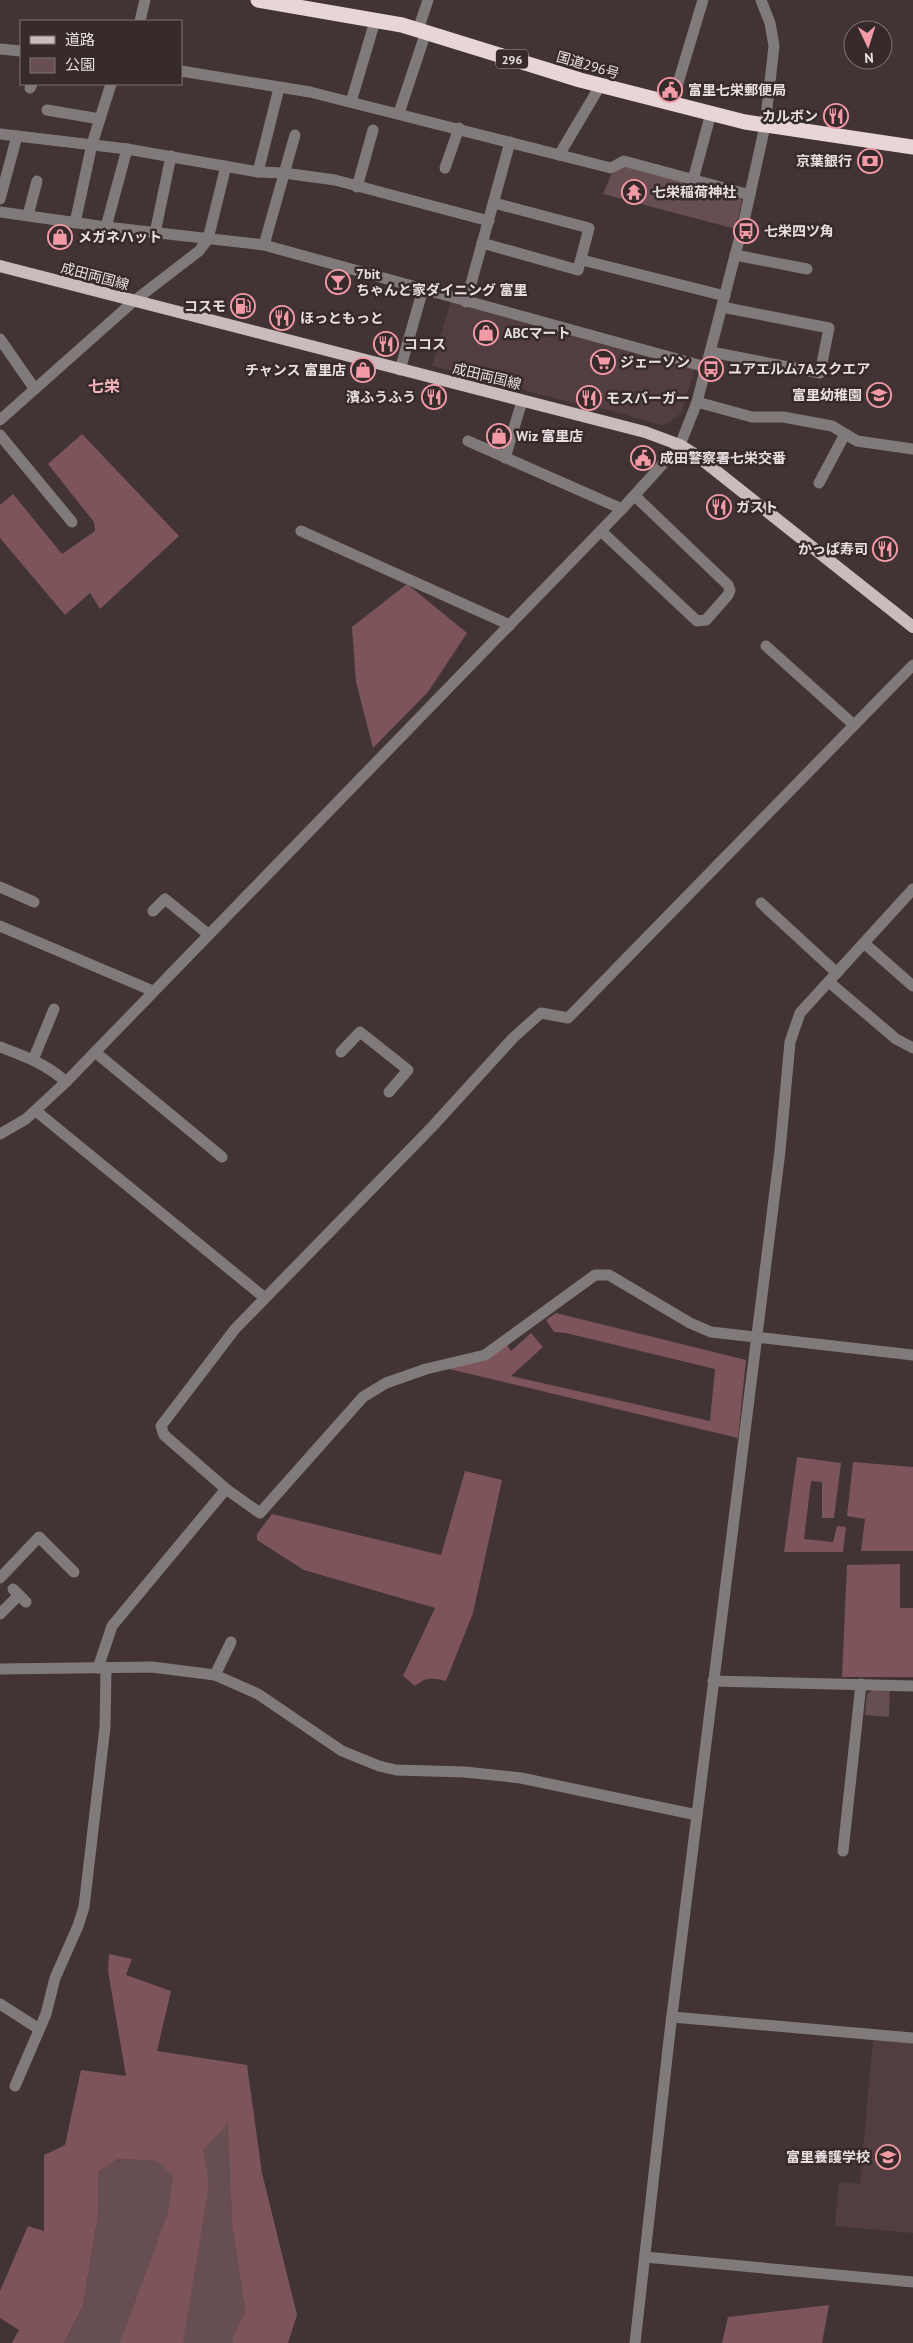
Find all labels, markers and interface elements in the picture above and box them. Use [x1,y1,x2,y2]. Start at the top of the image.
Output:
legend [20,20,182,85]
north arrow [843,20,893,70]
text: 道路 [65,30,95,49]
street label: 国道296号 [554,47,622,83]
text: N [864,49,874,67]
road number: 296 [496,50,528,68]
text: 公園 [65,55,95,74]
public building icon: 富里七栄郵便局 [657,77,683,103]
place label: 富里七栄郵便局 [688,81,786,99]
restaurant icon: カルボン [823,103,849,129]
place label: カルボン [762,107,818,125]
bank icon: 京葉銀行 [857,148,883,174]
place label: 京葉銀行 [796,152,852,170]
temple icon: 七栄稲荷神社 [621,179,647,205]
place label: 七栄稲荷神社 [652,183,736,201]
bus stop icon: 七栄四ツ角 [733,218,759,244]
place label: 七栄四ツ角 [764,222,834,240]
shop icon: メガネハット [47,224,73,250]
place label: メガネハット [78,228,162,246]
street label: 成田両国線 [59,258,131,294]
place label: 7bit ちゃんと家ダイニング 富里 [356,265,528,299]
bar icon: 7bit ちゃんと家ダイニング 富里 [325,269,351,295]
fuel station icon: コスモ [230,293,256,319]
place label: コスモ [184,297,226,315]
restaurant icon: ほっともっと [269,305,295,331]
place label: ほっともっと [300,309,384,327]
shop icon: ABCマート [473,320,499,346]
place label: ABCマート [504,324,571,342]
restaurant icon: ココス [373,331,399,357]
place label: ココス [404,335,446,353]
supermarket icon: ジェーソン [590,349,616,375]
place label: ジェーソン [620,353,690,371]
bus stop icon: ユアエルム7Aスクエア [698,356,724,382]
shop icon: チャンス 富里店 [350,357,376,383]
street label: 成田両国線 [451,359,523,393]
place label: ユアエルム7Aスクエア [728,360,870,378]
place label: チャンス 富里店 [245,361,346,379]
district label: 七栄 [88,376,120,396]
school or university icon: 富里幼稚園 [866,382,892,408]
restaurant icon: 濱ふうふう [421,384,447,410]
restaurant icon: モスバーガー [576,385,602,411]
place label: 富里幼稚園 [792,386,862,404]
place label: 濱ふうふう [346,388,416,406]
place label: モスバーガー [606,389,690,407]
shop icon: Wiz 富里店 [486,423,512,449]
place label: Wiz 富里店 [516,427,583,445]
public building icon: 成田警察署七栄交番 [630,445,656,471]
place label: 成田警察署七栄交番 [660,449,786,467]
restaurant icon: ガスト [706,494,732,520]
place label: ガスト [736,498,778,516]
restaurant icon: かっぱ寿司 [872,536,898,562]
place label: かっぱ寿司 [798,540,868,558]
school or university icon: 富里養護学校 [875,2144,901,2170]
place label: 富里養護学校 [786,2148,870,2166]

